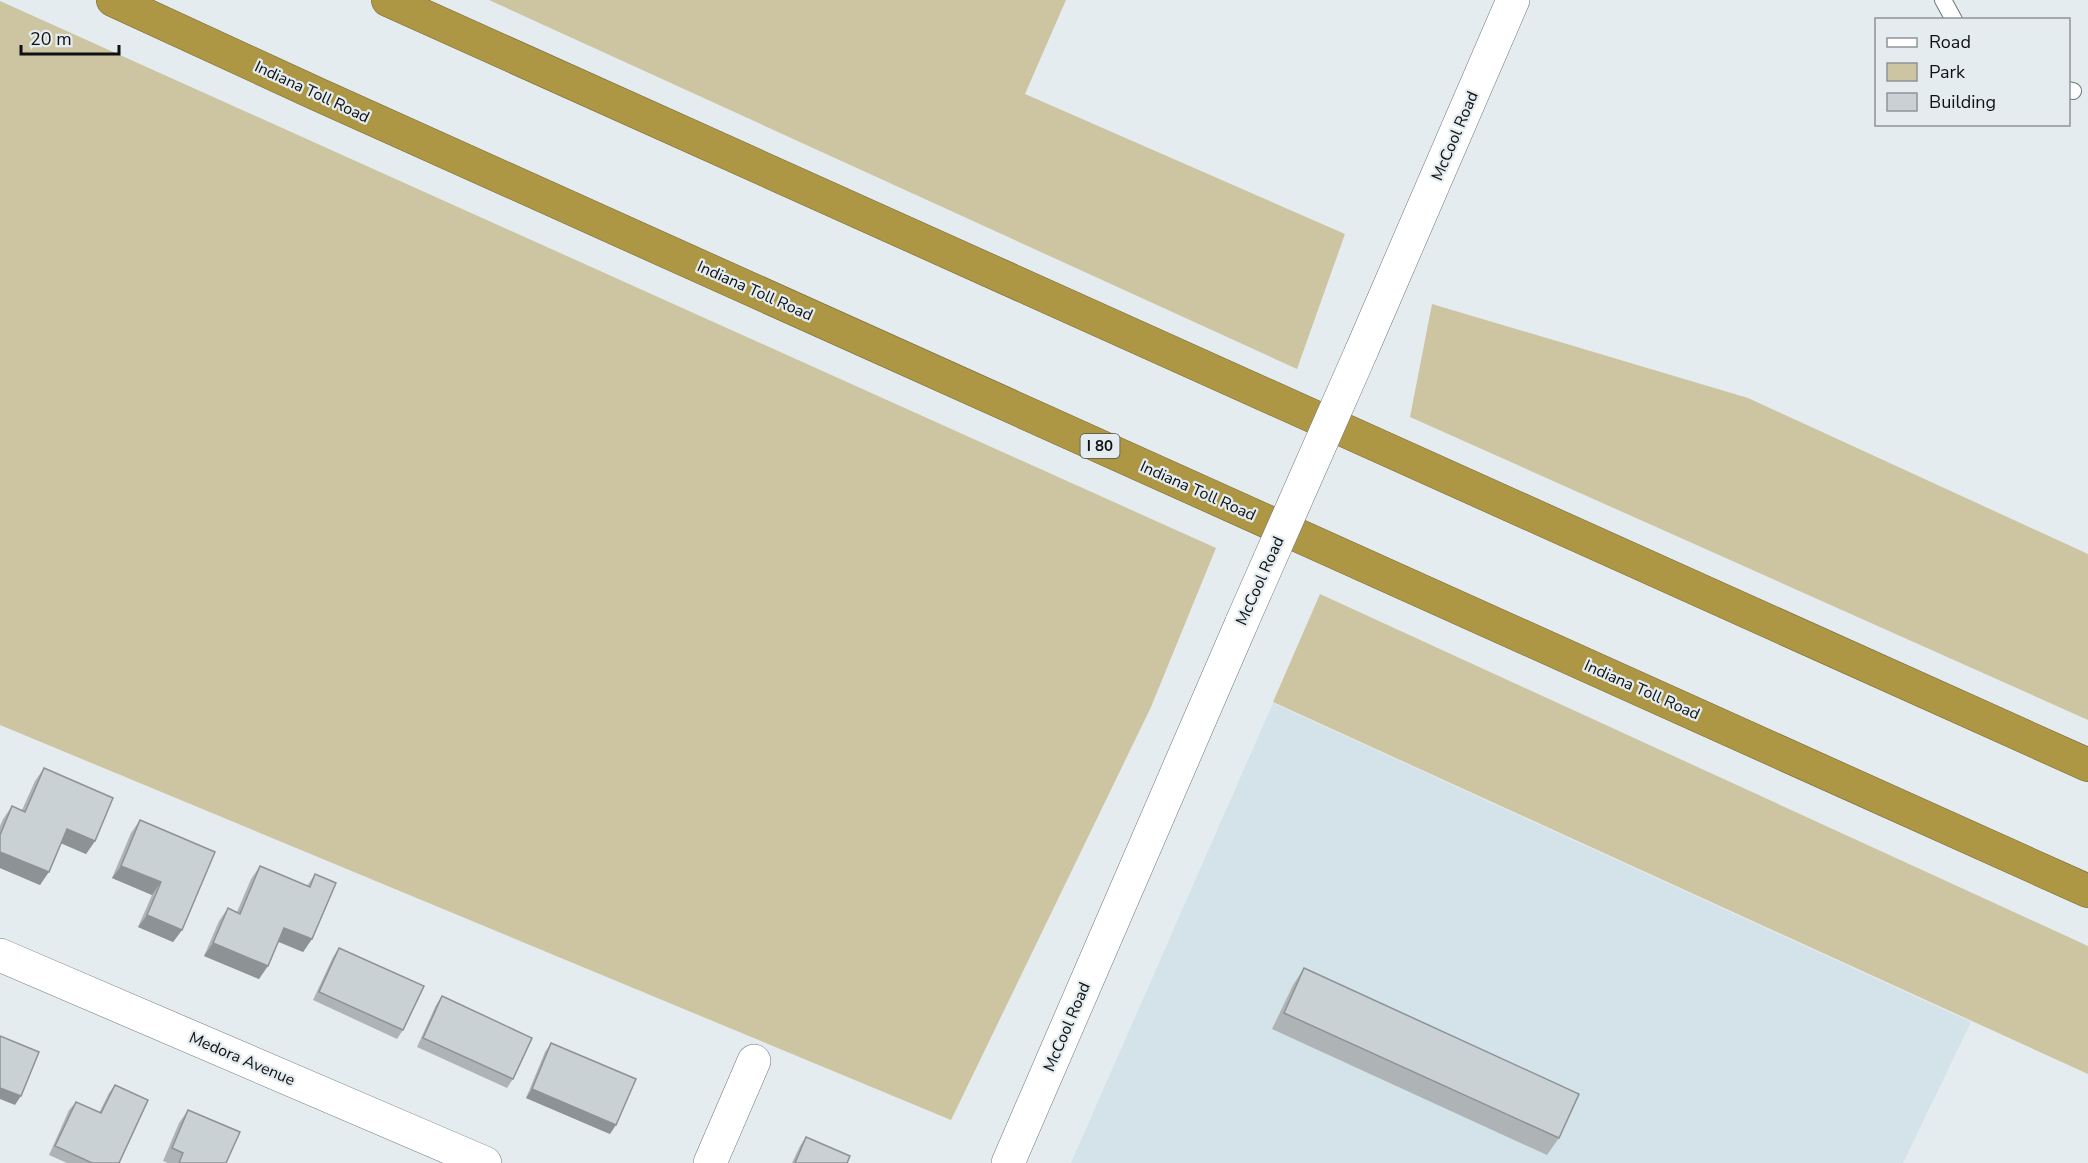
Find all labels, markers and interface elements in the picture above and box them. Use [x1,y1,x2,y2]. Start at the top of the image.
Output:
scale bar [21,18,118,56]
legend [1875,18,2070,126]
text: 20 m [30,27,72,51]
text: Road [1929,30,1971,54]
street label: Indiana Toll Road [251,56,373,128]
text: Park [1929,60,1966,84]
street label: McCool Road [1426,88,1484,184]
text: Building [1929,90,1996,114]
street label: Indiana Toll Road [694,256,816,326]
road number: I 80 [1080,434,1120,458]
street label: Indiana Toll Road [1137,456,1259,526]
street label: McCool Road [1231,533,1289,629]
street label: Indiana Toll Road [1581,655,1703,725]
street label: McCool Road [1038,979,1096,1075]
street label: Medora Avenue [186,1027,298,1091]

